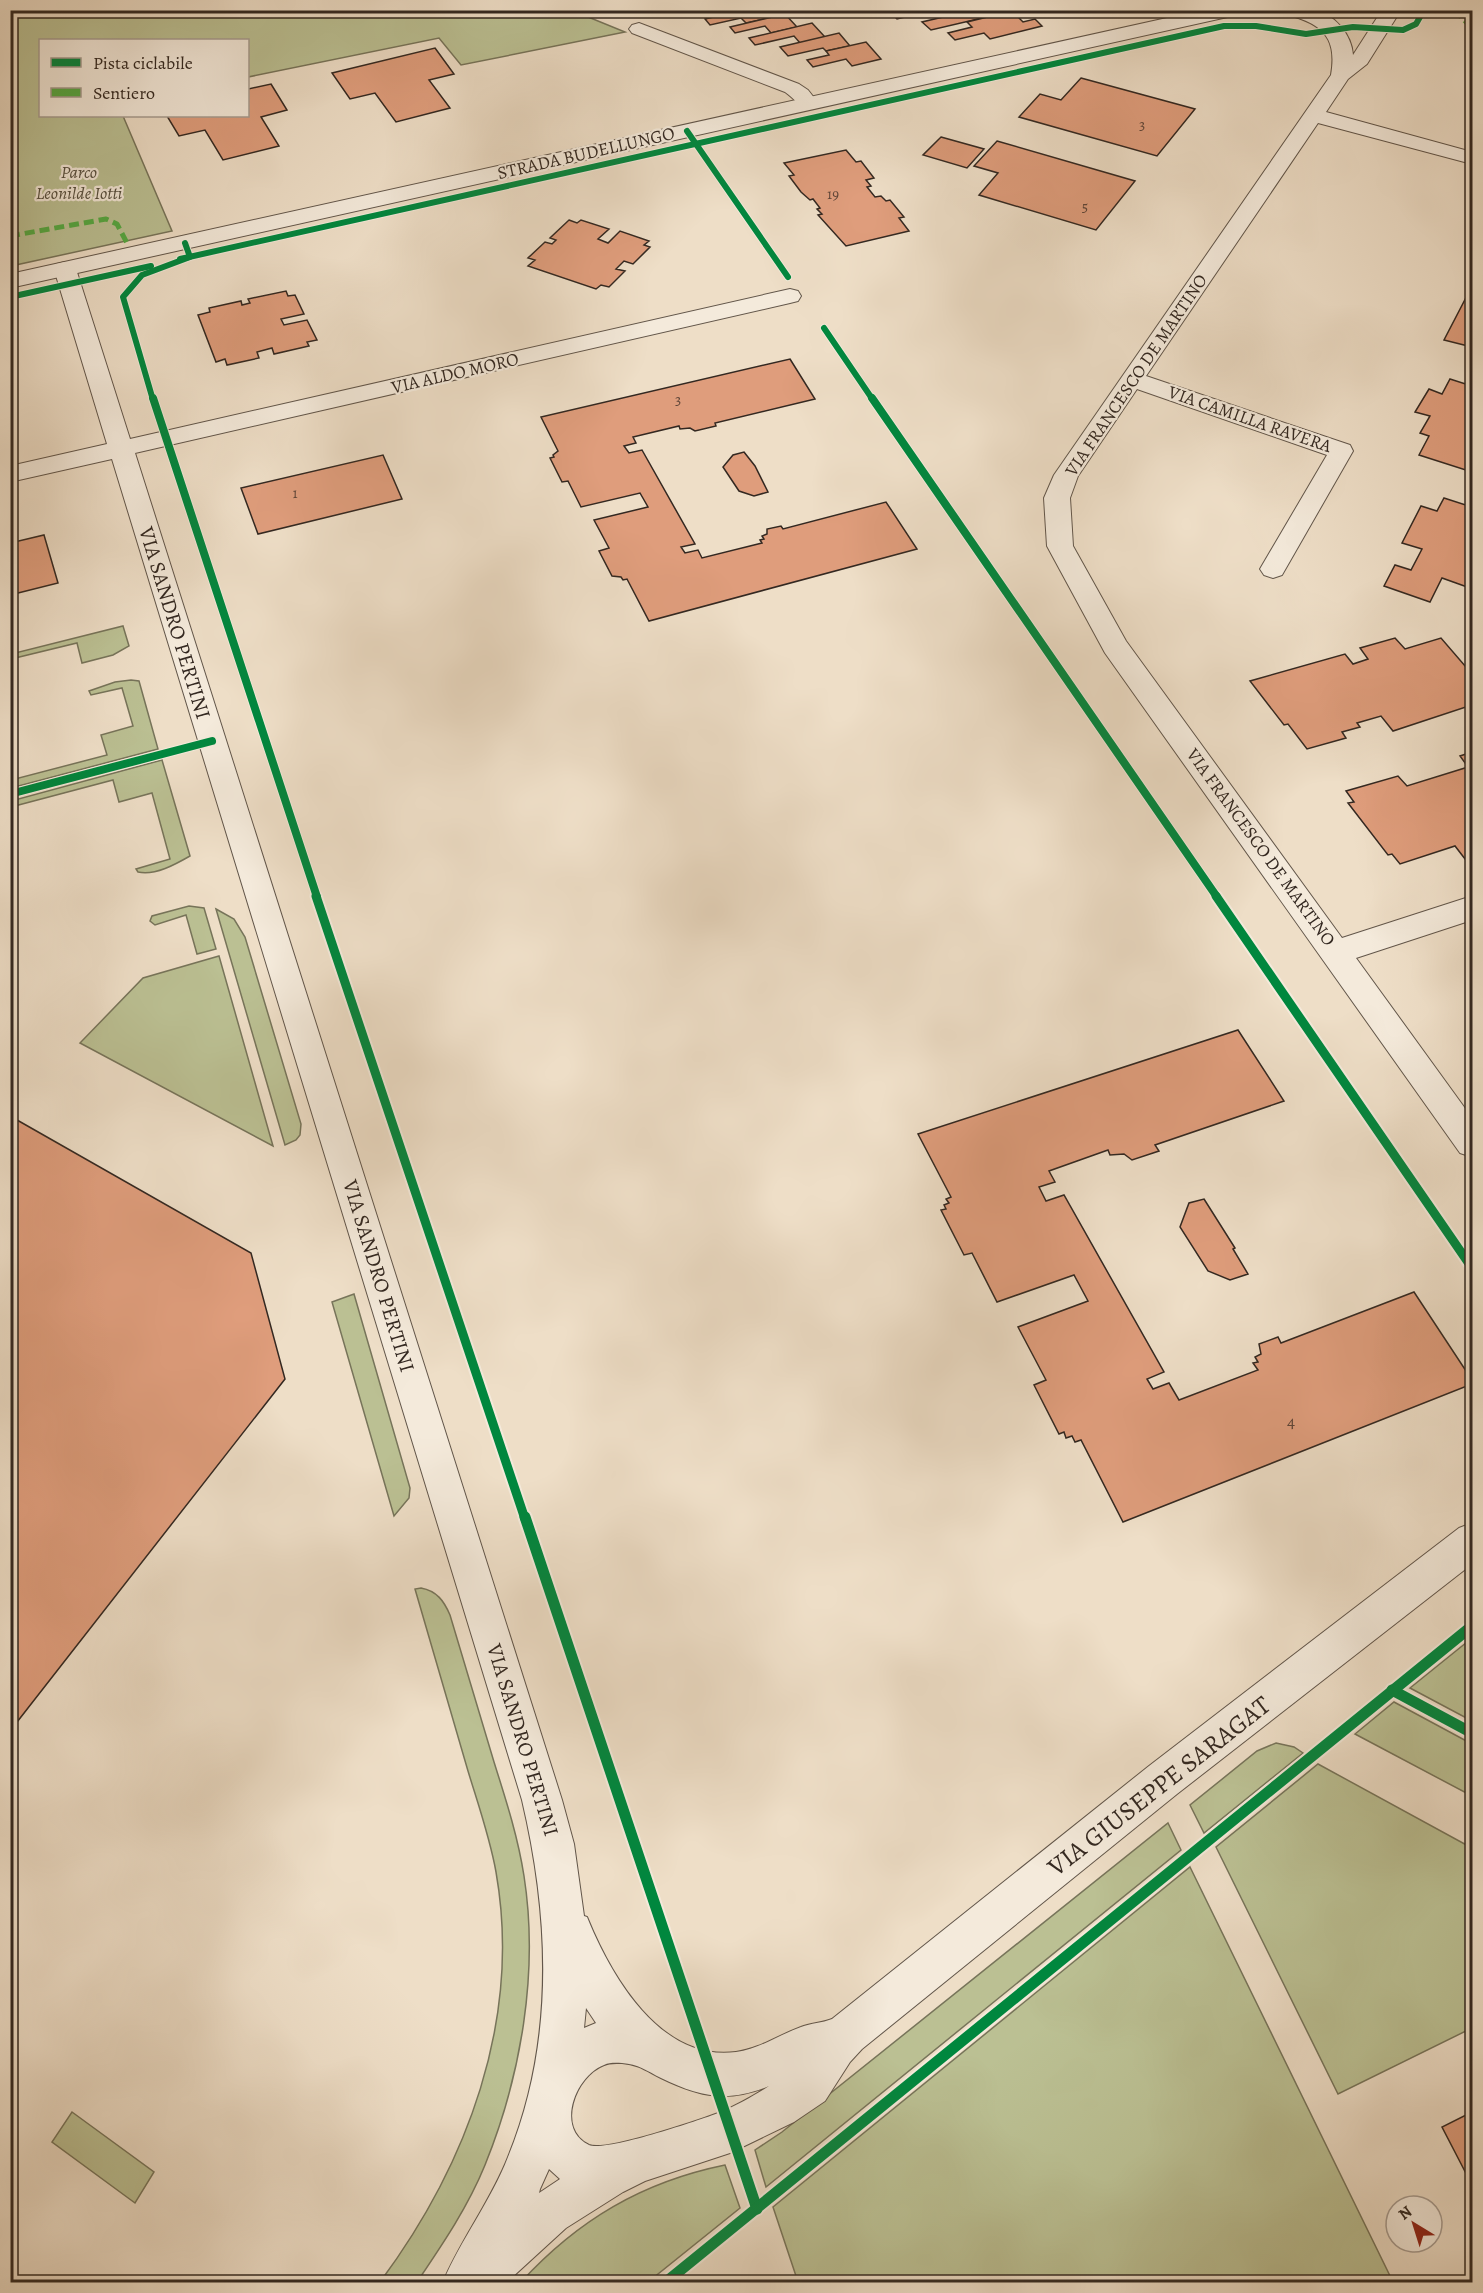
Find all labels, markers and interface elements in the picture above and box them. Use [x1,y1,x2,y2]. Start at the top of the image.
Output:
legend [39,39,249,117]
text: Pista ciclabile [93,51,193,75]
text: Sentiero [93,81,155,105]
house number: 3 [1139,115,1145,135]
street label: STRADA BUDELLUNGO [495,121,677,185]
park label: Parco Leonilde Iotti [36,160,123,205]
house number: 19 [827,184,839,204]
house number: 5 [1082,197,1088,217]
street label: VIA FRANCESCO DE MARTINO [1059,269,1213,482]
street label: VIA ALDO MORO [388,347,521,400]
street label: VIA CAMILLA RAVERA [1164,379,1335,458]
house number: 3 [675,390,681,410]
house number: 1 [292,483,298,503]
street label: VIA SANDRO PERTINI [132,522,218,723]
street label: VIA FRANCESCO DE MARTINO [1180,742,1341,951]
street label: VIA SANDRO PERTINI [336,1175,422,1376]
house number: 4 [1287,1409,1295,1433]
street label: VIA SANDRO PERTINI [480,1639,566,1840]
street label: VIA GIUSEPPE SARAGAT [1040,1688,1278,1885]
north arrow [1384,2194,1444,2254]
text: N [1394,2200,1417,2225]

